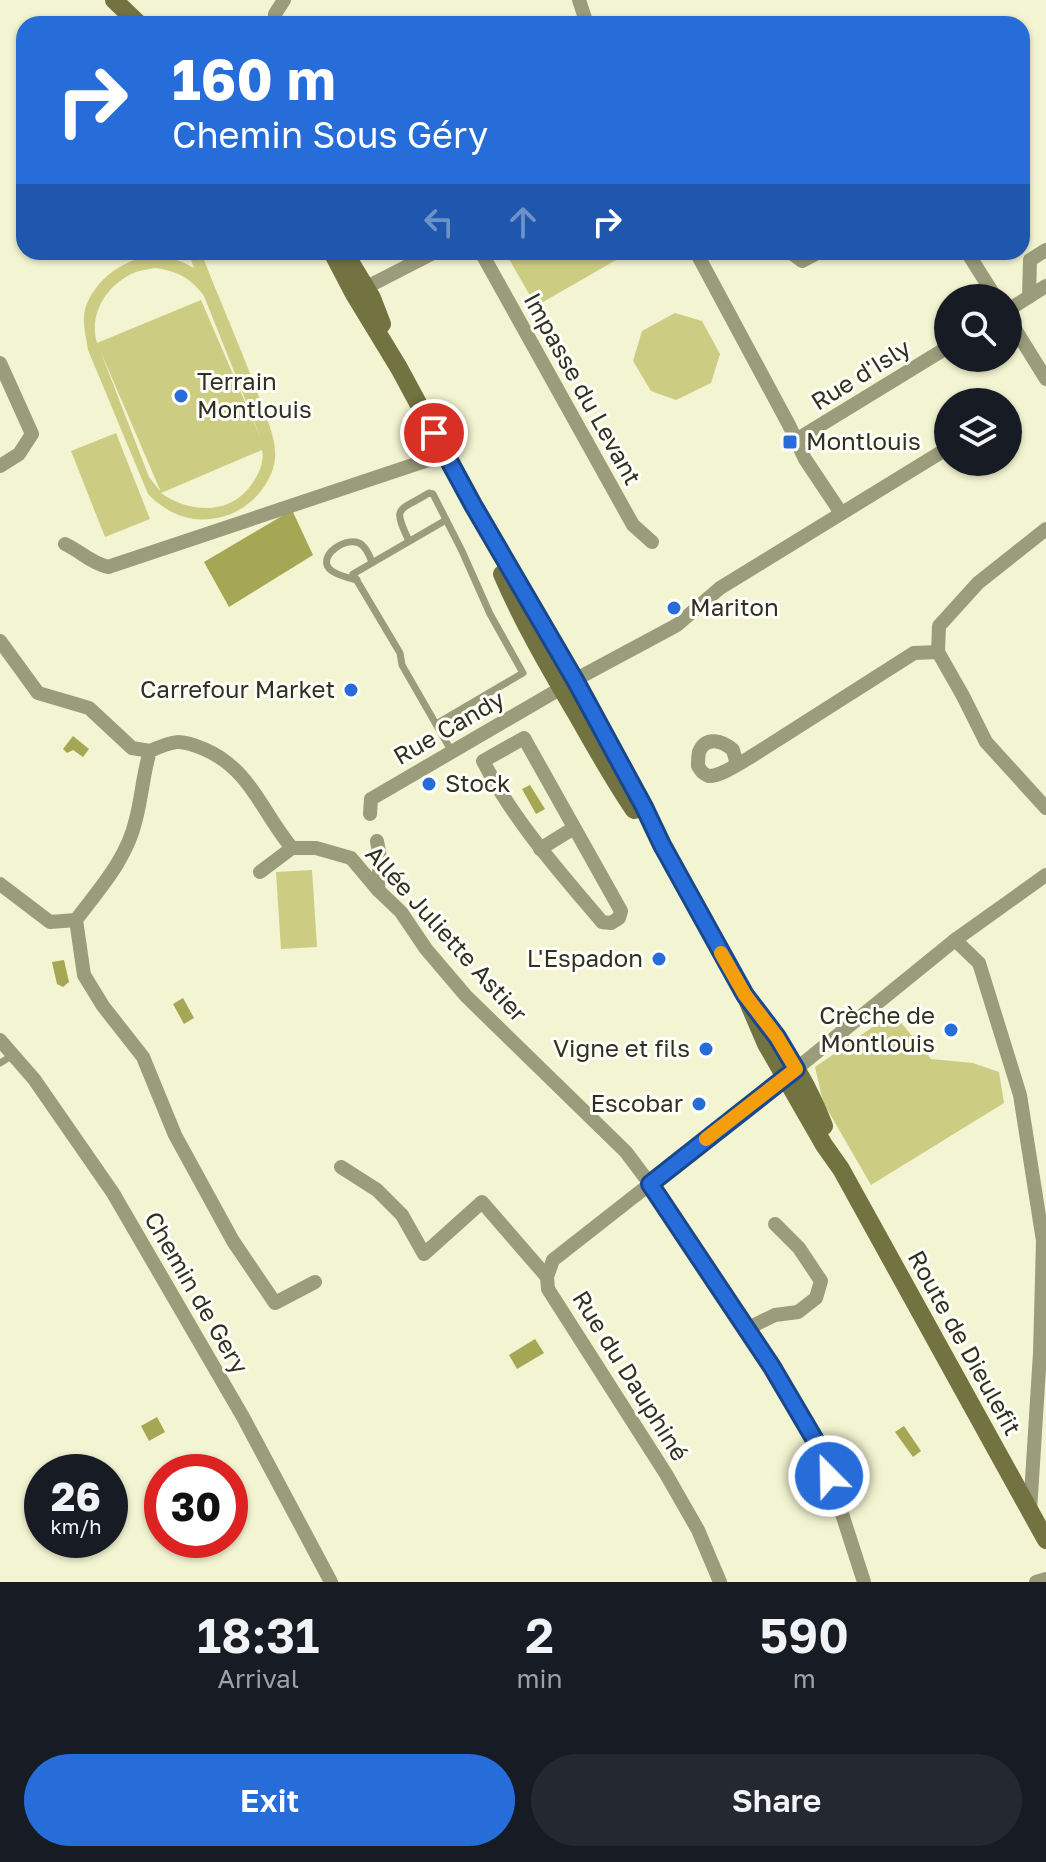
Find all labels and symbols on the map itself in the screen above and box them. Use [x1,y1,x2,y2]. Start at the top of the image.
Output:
street label: Impasse du Levant [519,287,648,489]
street label: Rue d'Isly [805,332,915,415]
place label: Terrain Montlouis [197,366,312,423]
marker: Terrain Montlouis [172,387,190,405]
pin [400,399,468,467]
place label: Montlouis [806,426,921,455]
marker: Montlouis [781,433,799,451]
place label: Mariton [690,592,779,621]
marker: Mariton [665,599,683,617]
place label: Carrefour Market [140,674,335,703]
marker: Carrefour Market [342,681,360,699]
street label: Rue Candy [388,683,509,770]
place label: Stock [445,768,511,797]
marker: Stock [420,775,438,793]
street label: Allée Juliette Astier [360,839,534,1027]
place label: L'Espadon [527,943,643,972]
marker: L'Espadon [650,950,668,968]
place label: Crèche de Montlouis [819,1000,935,1057]
marker: Crèche de Montlouis [942,1021,960,1039]
place label: Vigne et fils [553,1033,690,1062]
marker: Vigne et fils [697,1040,715,1058]
place label: Escobar [590,1088,683,1117]
marker: Escobar [690,1095,708,1113]
street label: Chemin de Gery [139,1206,255,1379]
street label: Route de Dieulefit [903,1245,1028,1440]
street label: Rue du Dauphiné [567,1285,695,1466]
position arrow [787,1434,871,1518]
speed limit sign: 30 [144,1454,248,1558]

